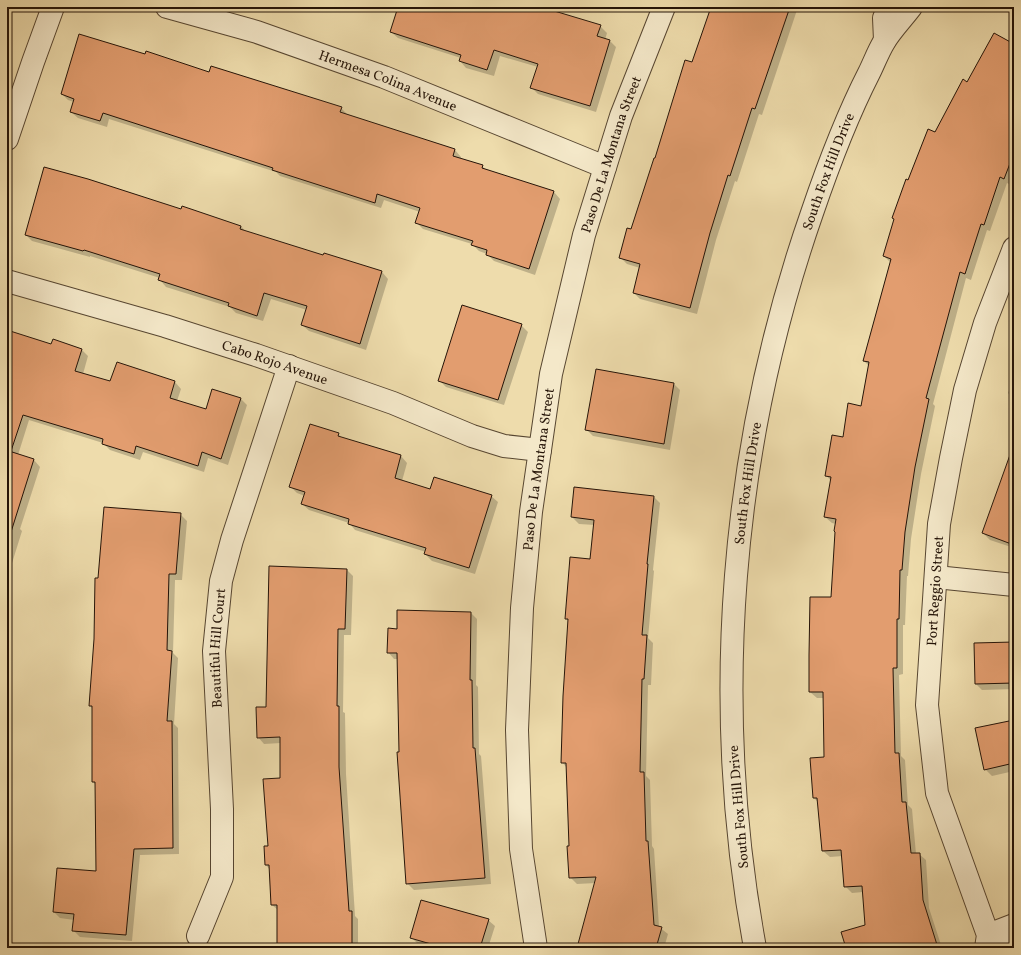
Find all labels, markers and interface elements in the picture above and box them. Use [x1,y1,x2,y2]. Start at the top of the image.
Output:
street label: Hermesa Colina Avenue [316,47,460,117]
street label: Paso De La Montana Street [577,74,647,235]
street label: South Fox Hill Drive [799,110,860,233]
street label: Cabo Rojo Avenue [219,337,330,391]
street label: Paso De La Montana Street [519,387,560,552]
street label: South Fox Hill Drive [731,420,767,546]
street label: Port Reggio Street [923,535,949,647]
street label: Beautiful Hill Court [206,587,231,708]
street label: South Fox Hill Drive [725,744,754,869]

